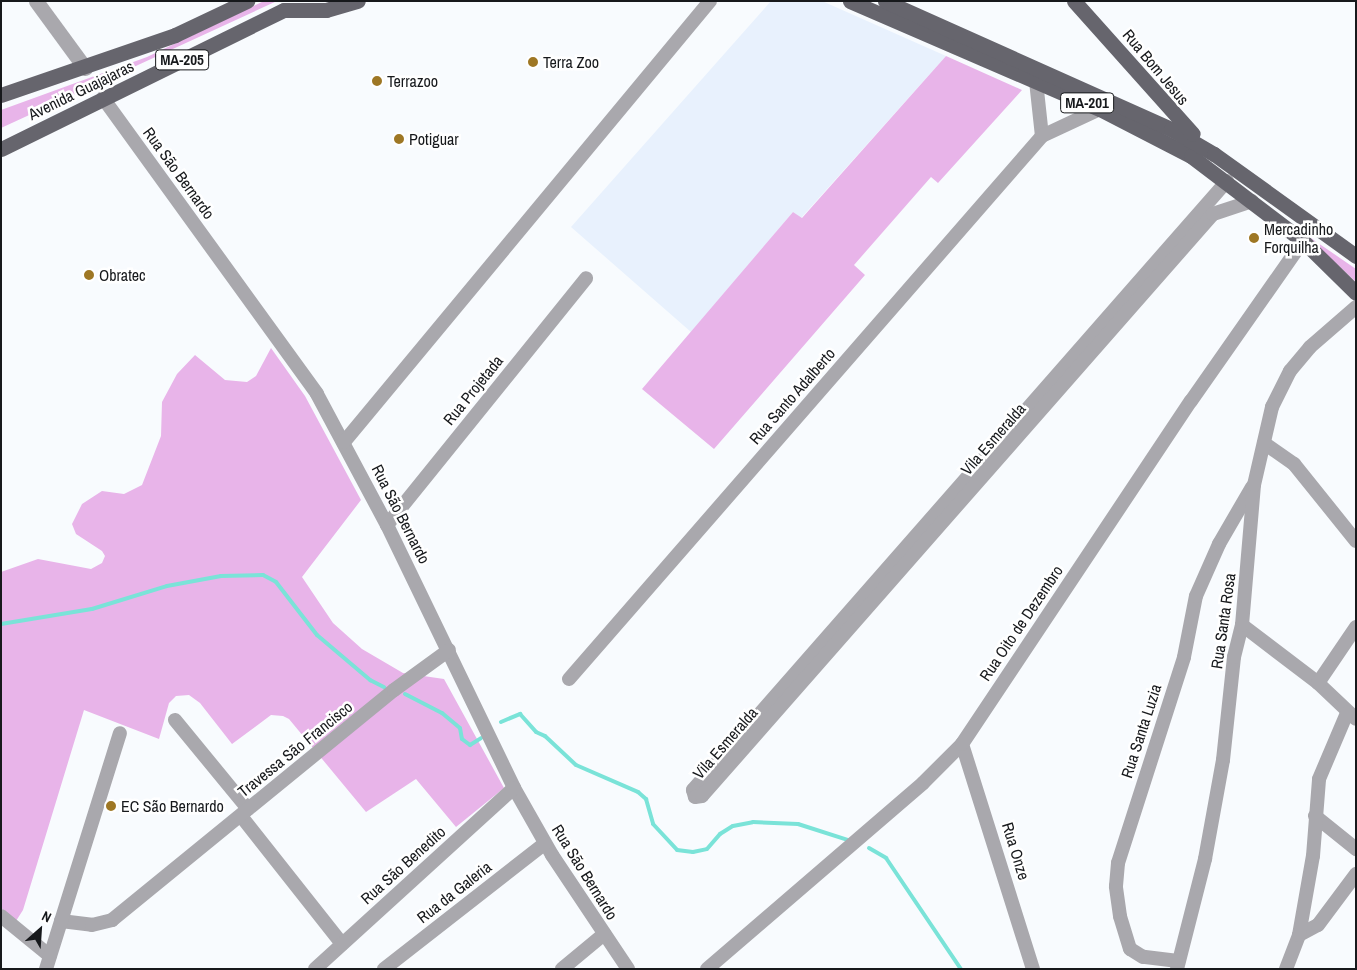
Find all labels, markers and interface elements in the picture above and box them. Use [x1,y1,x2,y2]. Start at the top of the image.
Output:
street label: Rua Bom Jesus [1119,25,1193,109]
road number: MA-205 [154,48,210,72]
place label: Terra Zoo [543,52,599,72]
street label: Avenida Guajajaras [25,56,137,124]
marker: Terra Zoo [527,56,539,68]
place label: Terrazoo [387,71,438,91]
marker: Terrazoo [371,75,383,87]
road number: MA-201 [1060,90,1114,116]
street label: Rua São Bernardo [139,123,219,223]
place label: Potiguar [409,129,459,149]
marker: Potiguar [393,133,405,145]
place label: Mercadinho Forquilha [1264,219,1333,257]
marker: Mercadinho Forquilha [1248,232,1260,244]
place label: Obratec [99,265,146,285]
marker: Obratec [83,269,95,281]
street label: Rua Santo Adalberto [745,344,839,448]
street label: Rua Projetada [439,351,507,429]
street label: Vila Esmeralda [957,399,1029,479]
street label: Rua São Bernardo [368,461,434,567]
street label: Rua Oito de Dezembro [975,562,1067,684]
street label: Rua Santa Rosa [1207,572,1239,670]
street label: Rua Santa Luzia [1117,682,1165,780]
street label: Travessa São Francisco [234,697,356,801]
street label: Vila Esmeralda [689,703,761,783]
place label: EC São Bernardo [121,796,224,816]
marker: EC São Bernardo [105,800,117,812]
street label: Rua Onze [998,820,1034,882]
street label: Rua São Bernardo [548,821,622,923]
street label: Rua São Benedito [357,822,449,908]
street label: Rua da Galeria [413,857,495,927]
north arrow [15,905,65,955]
text: N [39,907,54,926]

